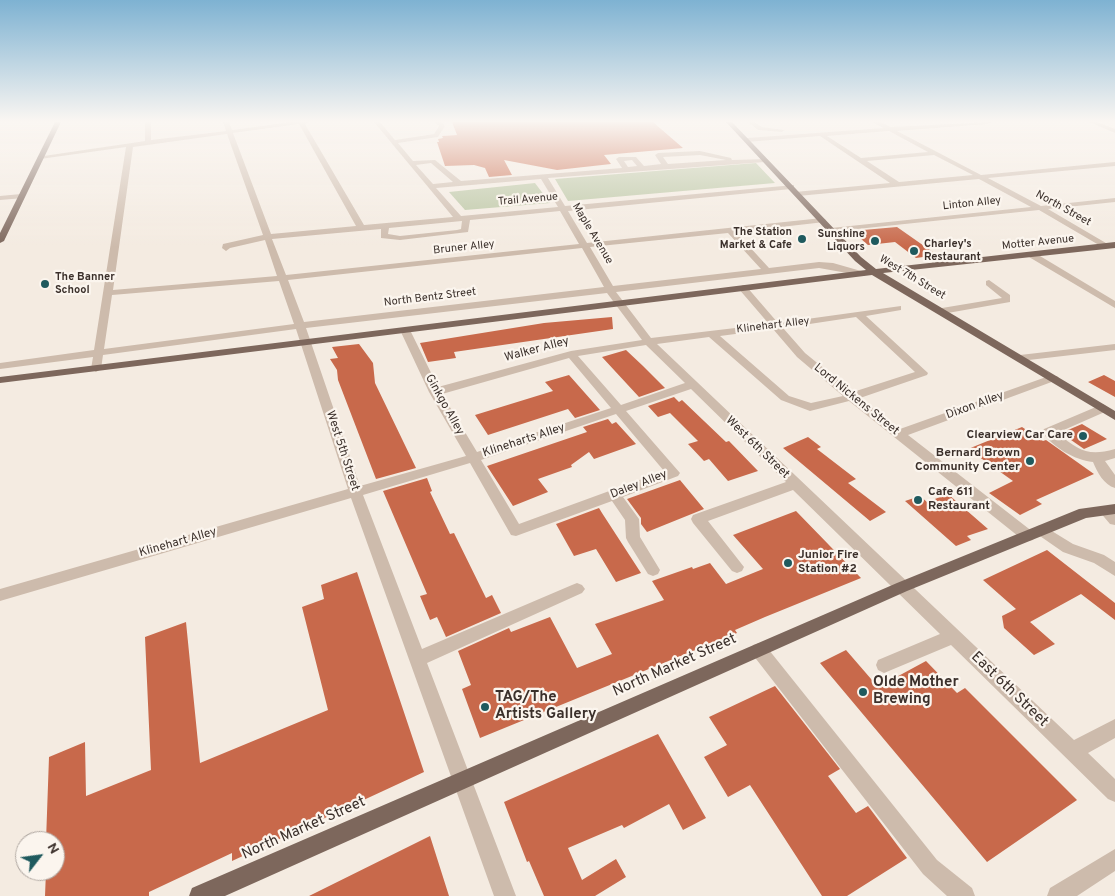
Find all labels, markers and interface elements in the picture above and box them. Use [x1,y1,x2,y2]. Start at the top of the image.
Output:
street label: North Street [1033,188,1093,230]
street label: Trail Avenue [497,191,559,209]
street label: Linton Alley [942,194,1002,214]
street label: Maple Avenue [569,201,615,267]
place label: The Station Market & Cafe [720,226,792,252]
place label: Sunshine Liquors [817,228,865,254]
marker: The Station Market & Cafe [796,233,808,245]
street label: Motter Avenue [1001,233,1075,253]
marker: Sunshine Liquors [869,235,881,247]
street label: Bruner Alley [433,238,495,258]
place label: Charley's Restaurant [924,238,981,264]
marker: Charley's Restaurant [908,245,920,257]
street label: West 7th Street [876,253,948,303]
place label: The Banner School [55,271,115,297]
marker: The Banner School [39,278,51,290]
street label: North Bentz Street [383,286,477,310]
street label: Klinehart Alley [736,315,810,337]
street label: Walker Alley [503,334,571,366]
street label: Lord Nickens Street [810,361,902,439]
street label: Ginkgo Alley [421,372,467,438]
street label: Dixon Alley [944,389,1006,423]
street label: West 5th Street [322,409,362,493]
street label: West 6th Street [722,414,792,482]
street label: Klineharts Alley [481,421,567,461]
place label: Clearview Car Care [966,429,1073,443]
marker: Clearview Car Care [1077,430,1089,442]
place label: Bernard Brown Community Center [915,447,1020,475]
marker: Bernard Brown Community Center [1024,455,1036,467]
street label: Daley Alley [609,468,669,502]
place label: Cafe 611 Restaurant [928,486,990,514]
marker: Cafe 611 Restaurant [912,494,924,506]
street label: Klinehart Alley [138,525,218,561]
place label: Junior Fire Station #2 [798,549,859,577]
marker: Junior Fire Station #2 [782,557,794,569]
street label: North Market Street [610,631,740,701]
street label: East 6th Street [967,649,1051,731]
place label: Olde Mother Brewing [873,674,959,709]
marker: Olde Mother Brewing [857,686,869,698]
place label: TAG/The Artists Gallery [495,689,597,724]
marker: TAG/The Artists Gallery [479,701,491,713]
street label: North Market Street [239,794,369,864]
north arrow [15,831,65,881]
text: N [43,840,62,857]

